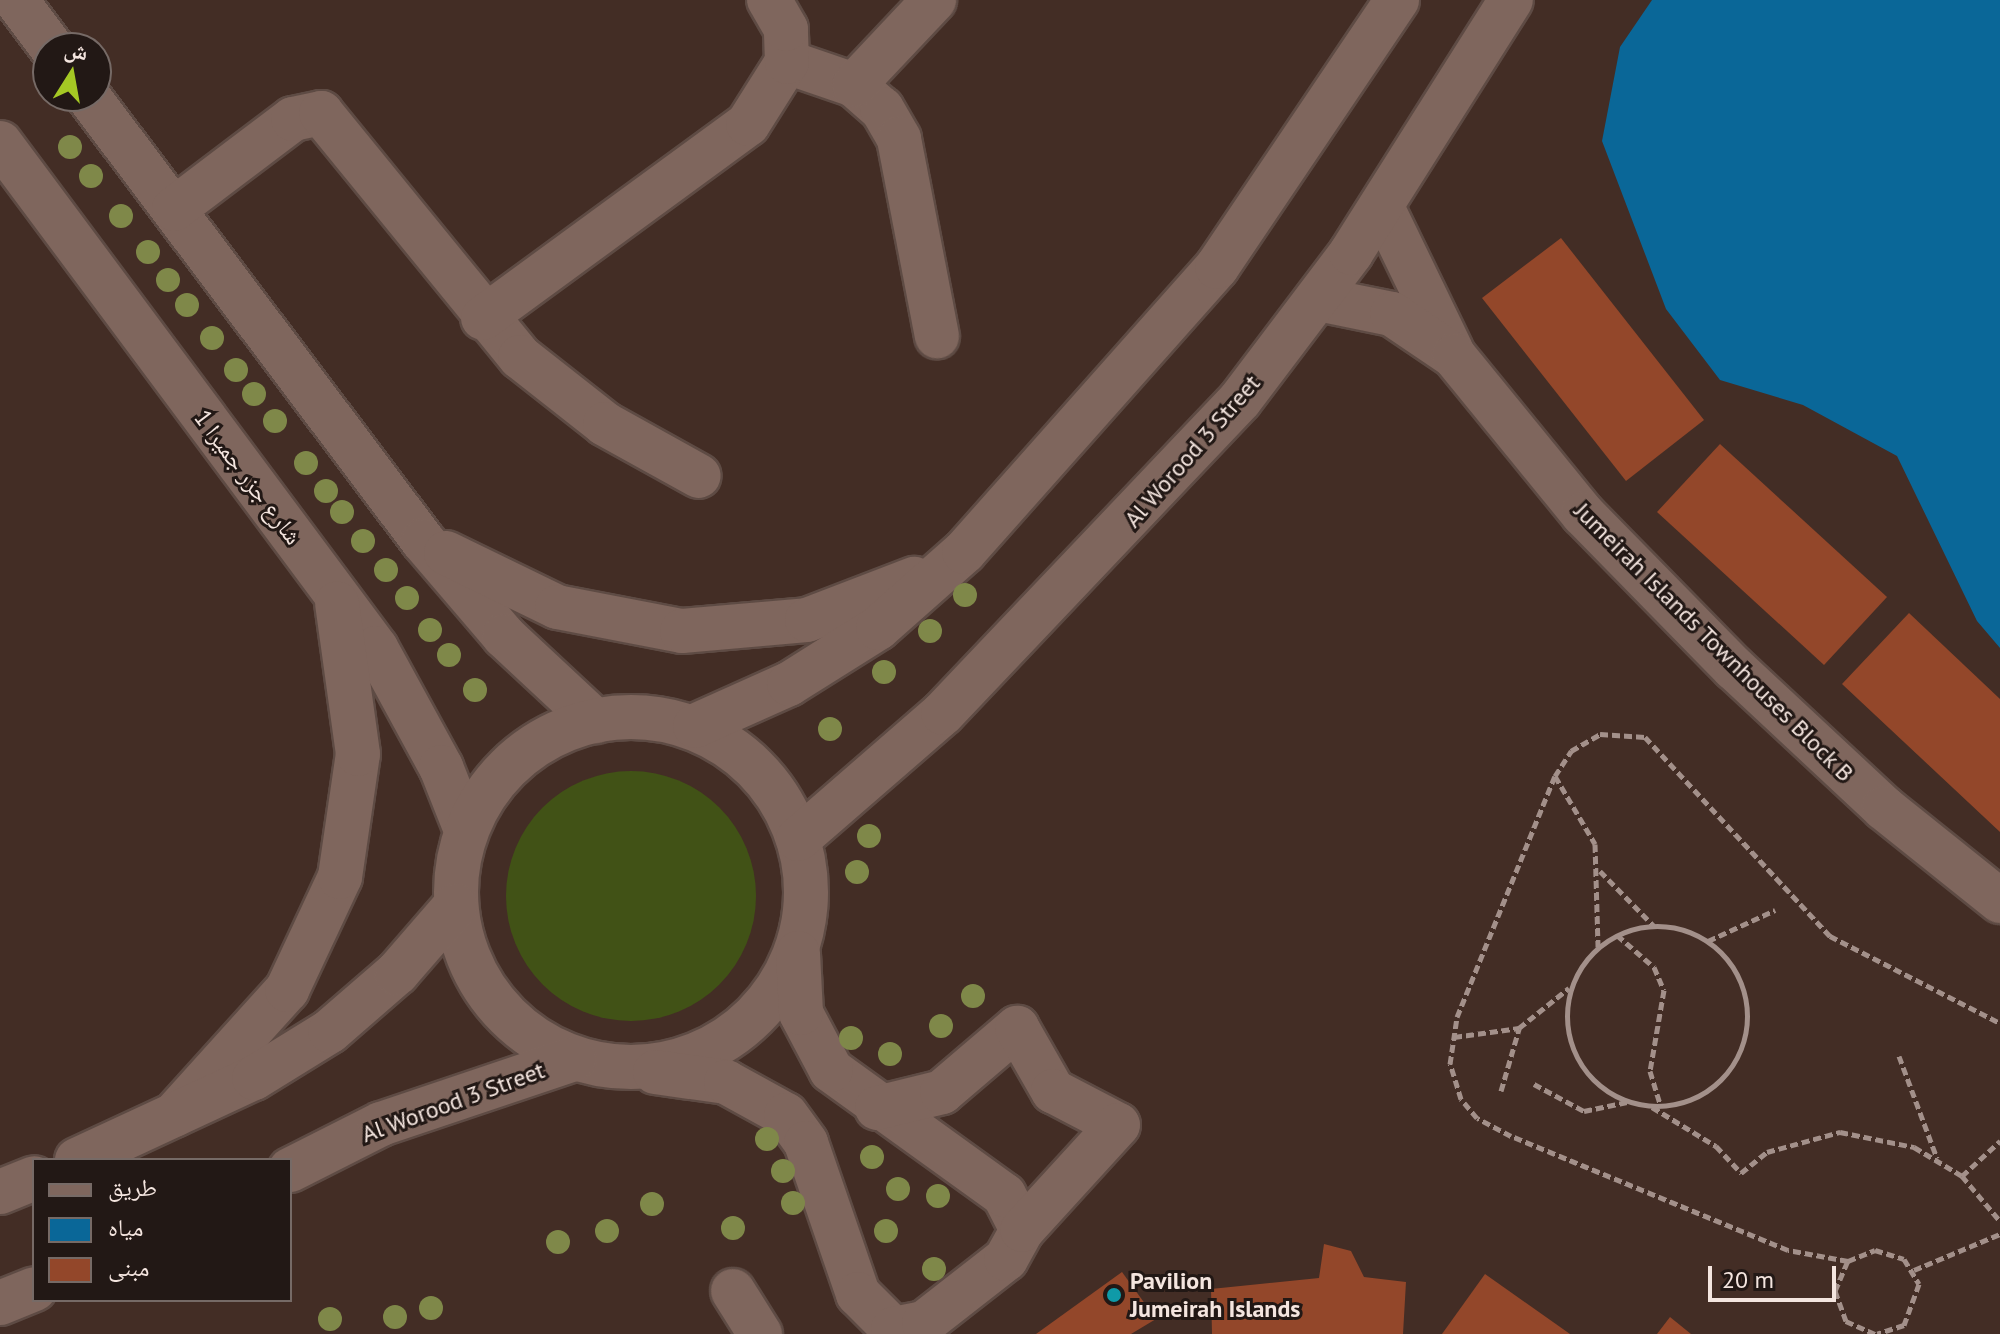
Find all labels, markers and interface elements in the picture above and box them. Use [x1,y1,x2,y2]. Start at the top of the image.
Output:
north arrow [32,32,112,112]
text: ش [62,34,90,66]
street label: Al Worood 3 Street [1118,369,1266,533]
street label: شارع جزر جميرا 1 [188,404,308,550]
street label: Jumeirah Islands Townhouses Block B [1568,496,1860,788]
street label: Al Worood 3 Street [357,1055,549,1149]
legend [32,1158,292,1302]
text: طريق [108,1172,157,1203]
text: مياه [108,1212,143,1243]
scale bar [1712,1250,1840,1300]
text: مبنى [108,1252,149,1283]
text: 20 m [1722,1264,1774,1295]
place label: Pavilion Jumeirah Islands [1130,1267,1300,1323]
marker: Pavilion Jumeirah Islands [1105,1286,1123,1304]

